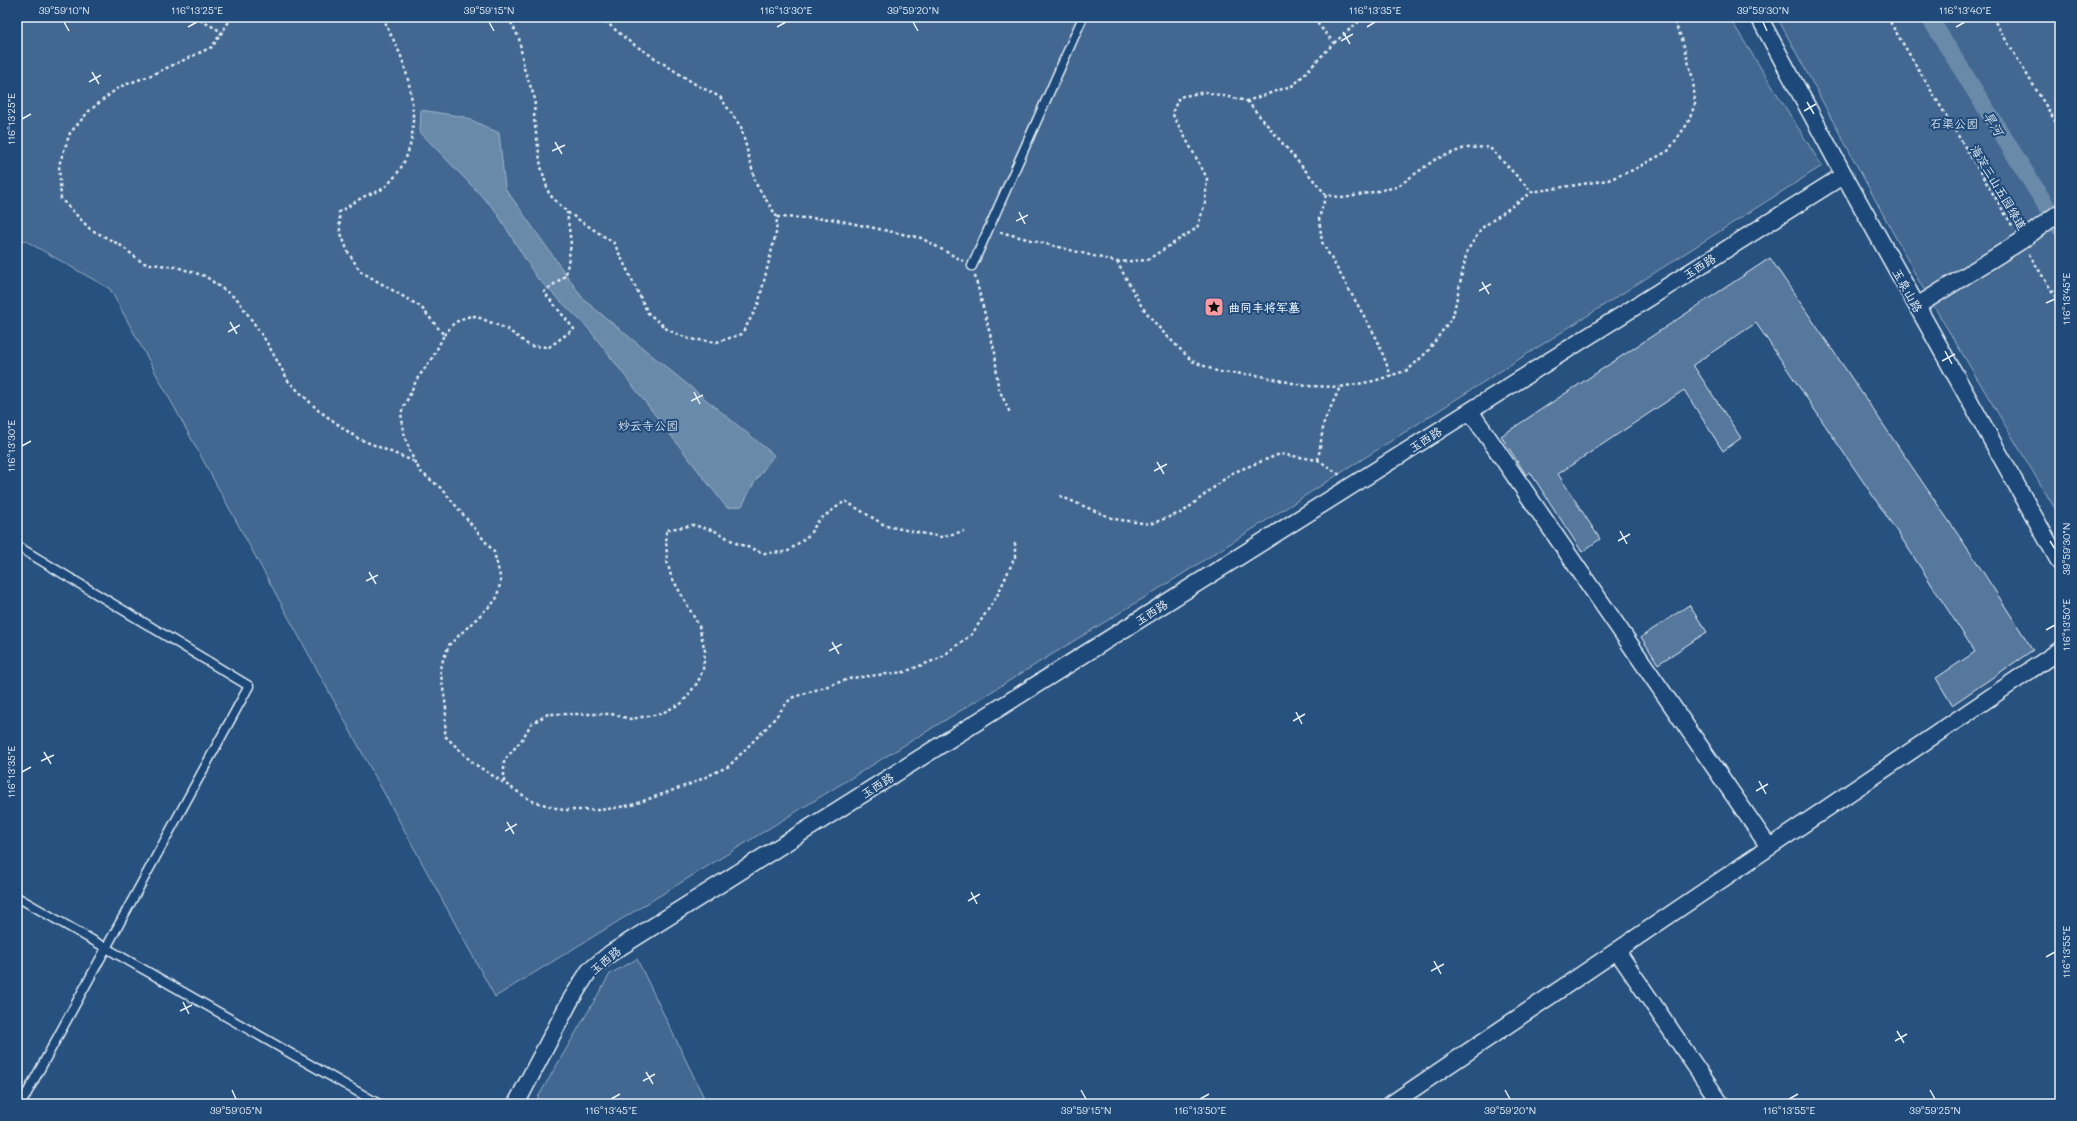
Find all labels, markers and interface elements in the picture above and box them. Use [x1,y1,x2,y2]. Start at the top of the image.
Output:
text: 39°59'10"N [38,3,90,17]
text: 116°13'25"E [171,3,223,17]
text: 39°59'15"N [464,3,514,17]
text: 116°13'30"E [760,3,813,17]
text: 39°59'20"N [887,3,939,17]
text: 116°13'35"E [1349,3,1401,17]
text: 39°59'30"N [1737,3,1789,17]
text: 116°13'40"E [1939,3,1992,17]
text: 116°13'25"E [4,93,18,145]
water label: 旱河 [1980,107,2009,140]
park label: 石渠公园 [1930,115,1978,131]
street label: 海淀三山五园绿道 [1967,142,2031,232]
street label: 玉西路 [1679,250,1719,282]
street label: 玉泉山路 [1889,265,1927,315]
text: 116°13'45"E [2059,273,2073,325]
place icon: 曲同丰将军墓 [1203,296,1225,318]
place label: 曲同丰将军墓 [1228,299,1300,315]
park label: 妙云寺公园 [618,417,678,433]
text: 116°13'30"E [4,419,18,472]
street label: 玉西路 [1405,423,1445,455]
text: 39°59'30"N [2059,523,2073,575]
street label: 玉西路 [1131,596,1171,628]
text: 116°13'50"E [2059,598,2073,651]
text: 116°13'35"E [4,746,18,798]
street label: 玉西路 [857,769,897,801]
text: 116°13'55"E [2059,926,2073,978]
street label: 玉西路 [586,942,624,978]
text: 39°59'05"N [210,1103,262,1117]
text: 116°13'45"E [585,1103,637,1117]
text: 39°59'15"N [1061,1103,1111,1117]
text: 116°13'50"E [1174,1103,1227,1117]
text: 39°59'20"N [1484,1103,1536,1117]
text: 116°13'55"E [1763,1103,1815,1117]
text: 39°59'25"N [1909,1103,1961,1117]

